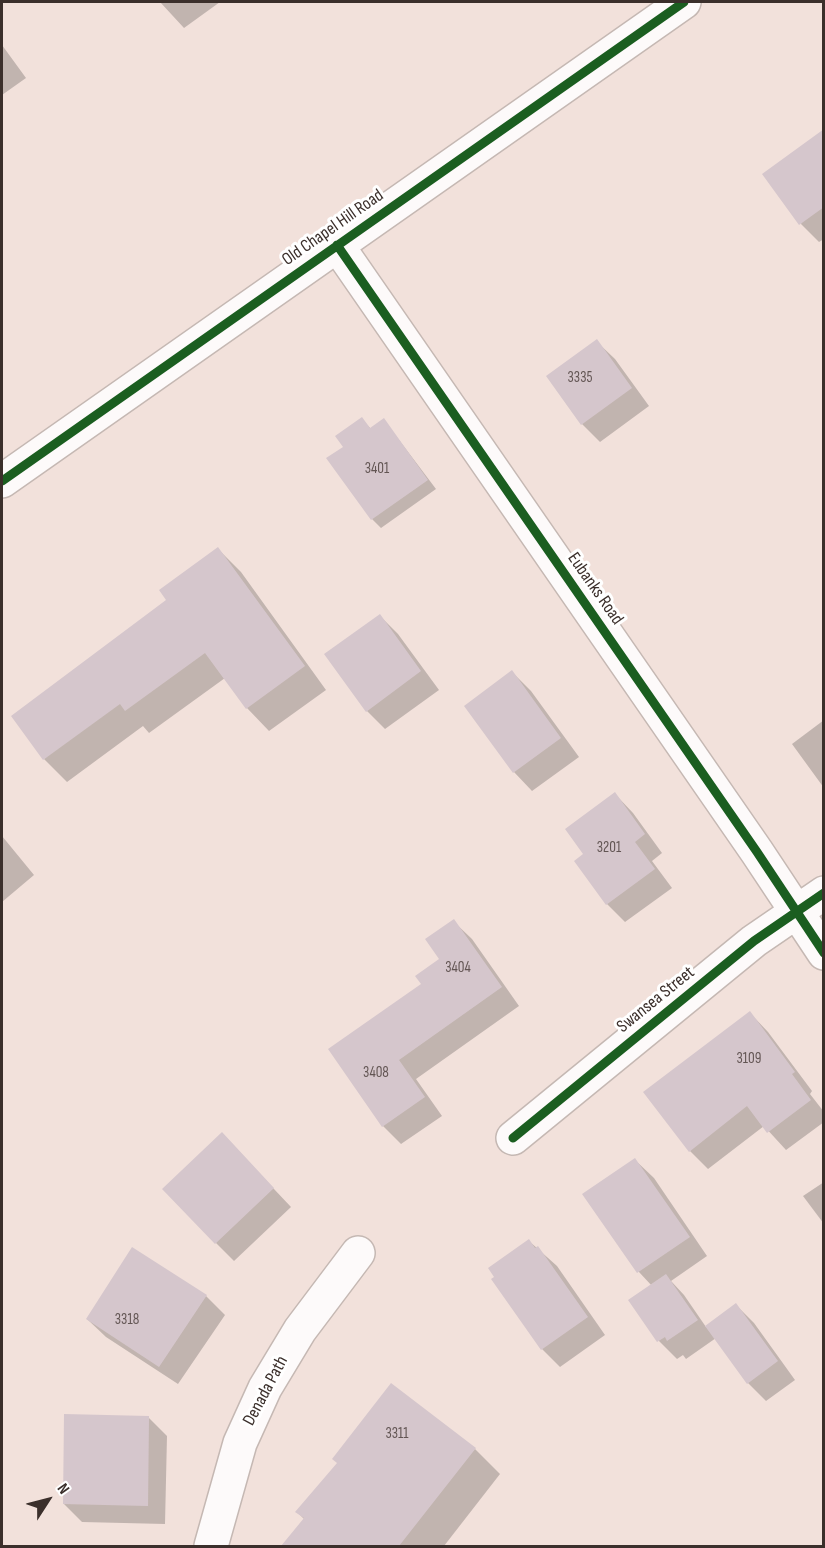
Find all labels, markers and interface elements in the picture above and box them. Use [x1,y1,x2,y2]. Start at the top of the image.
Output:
street label: Old Chapel Hill Road [278,185,388,271]
house number: 3335 [568,369,592,387]
house number: 3401 [365,460,389,478]
street label: Eubanks Road [562,549,628,629]
house number: 3201 [597,839,621,857]
house number: 3404 [445,959,471,977]
street label: Swansea Street [613,962,699,1038]
house number: 3109 [737,1050,761,1068]
house number: 3408 [363,1064,389,1082]
house number: 3318 [115,1311,139,1329]
street label: Denada Path [239,1353,293,1429]
house number: 3311 [385,1425,409,1443]
north arrow [18,1470,78,1530]
text: N [53,1480,73,1498]

